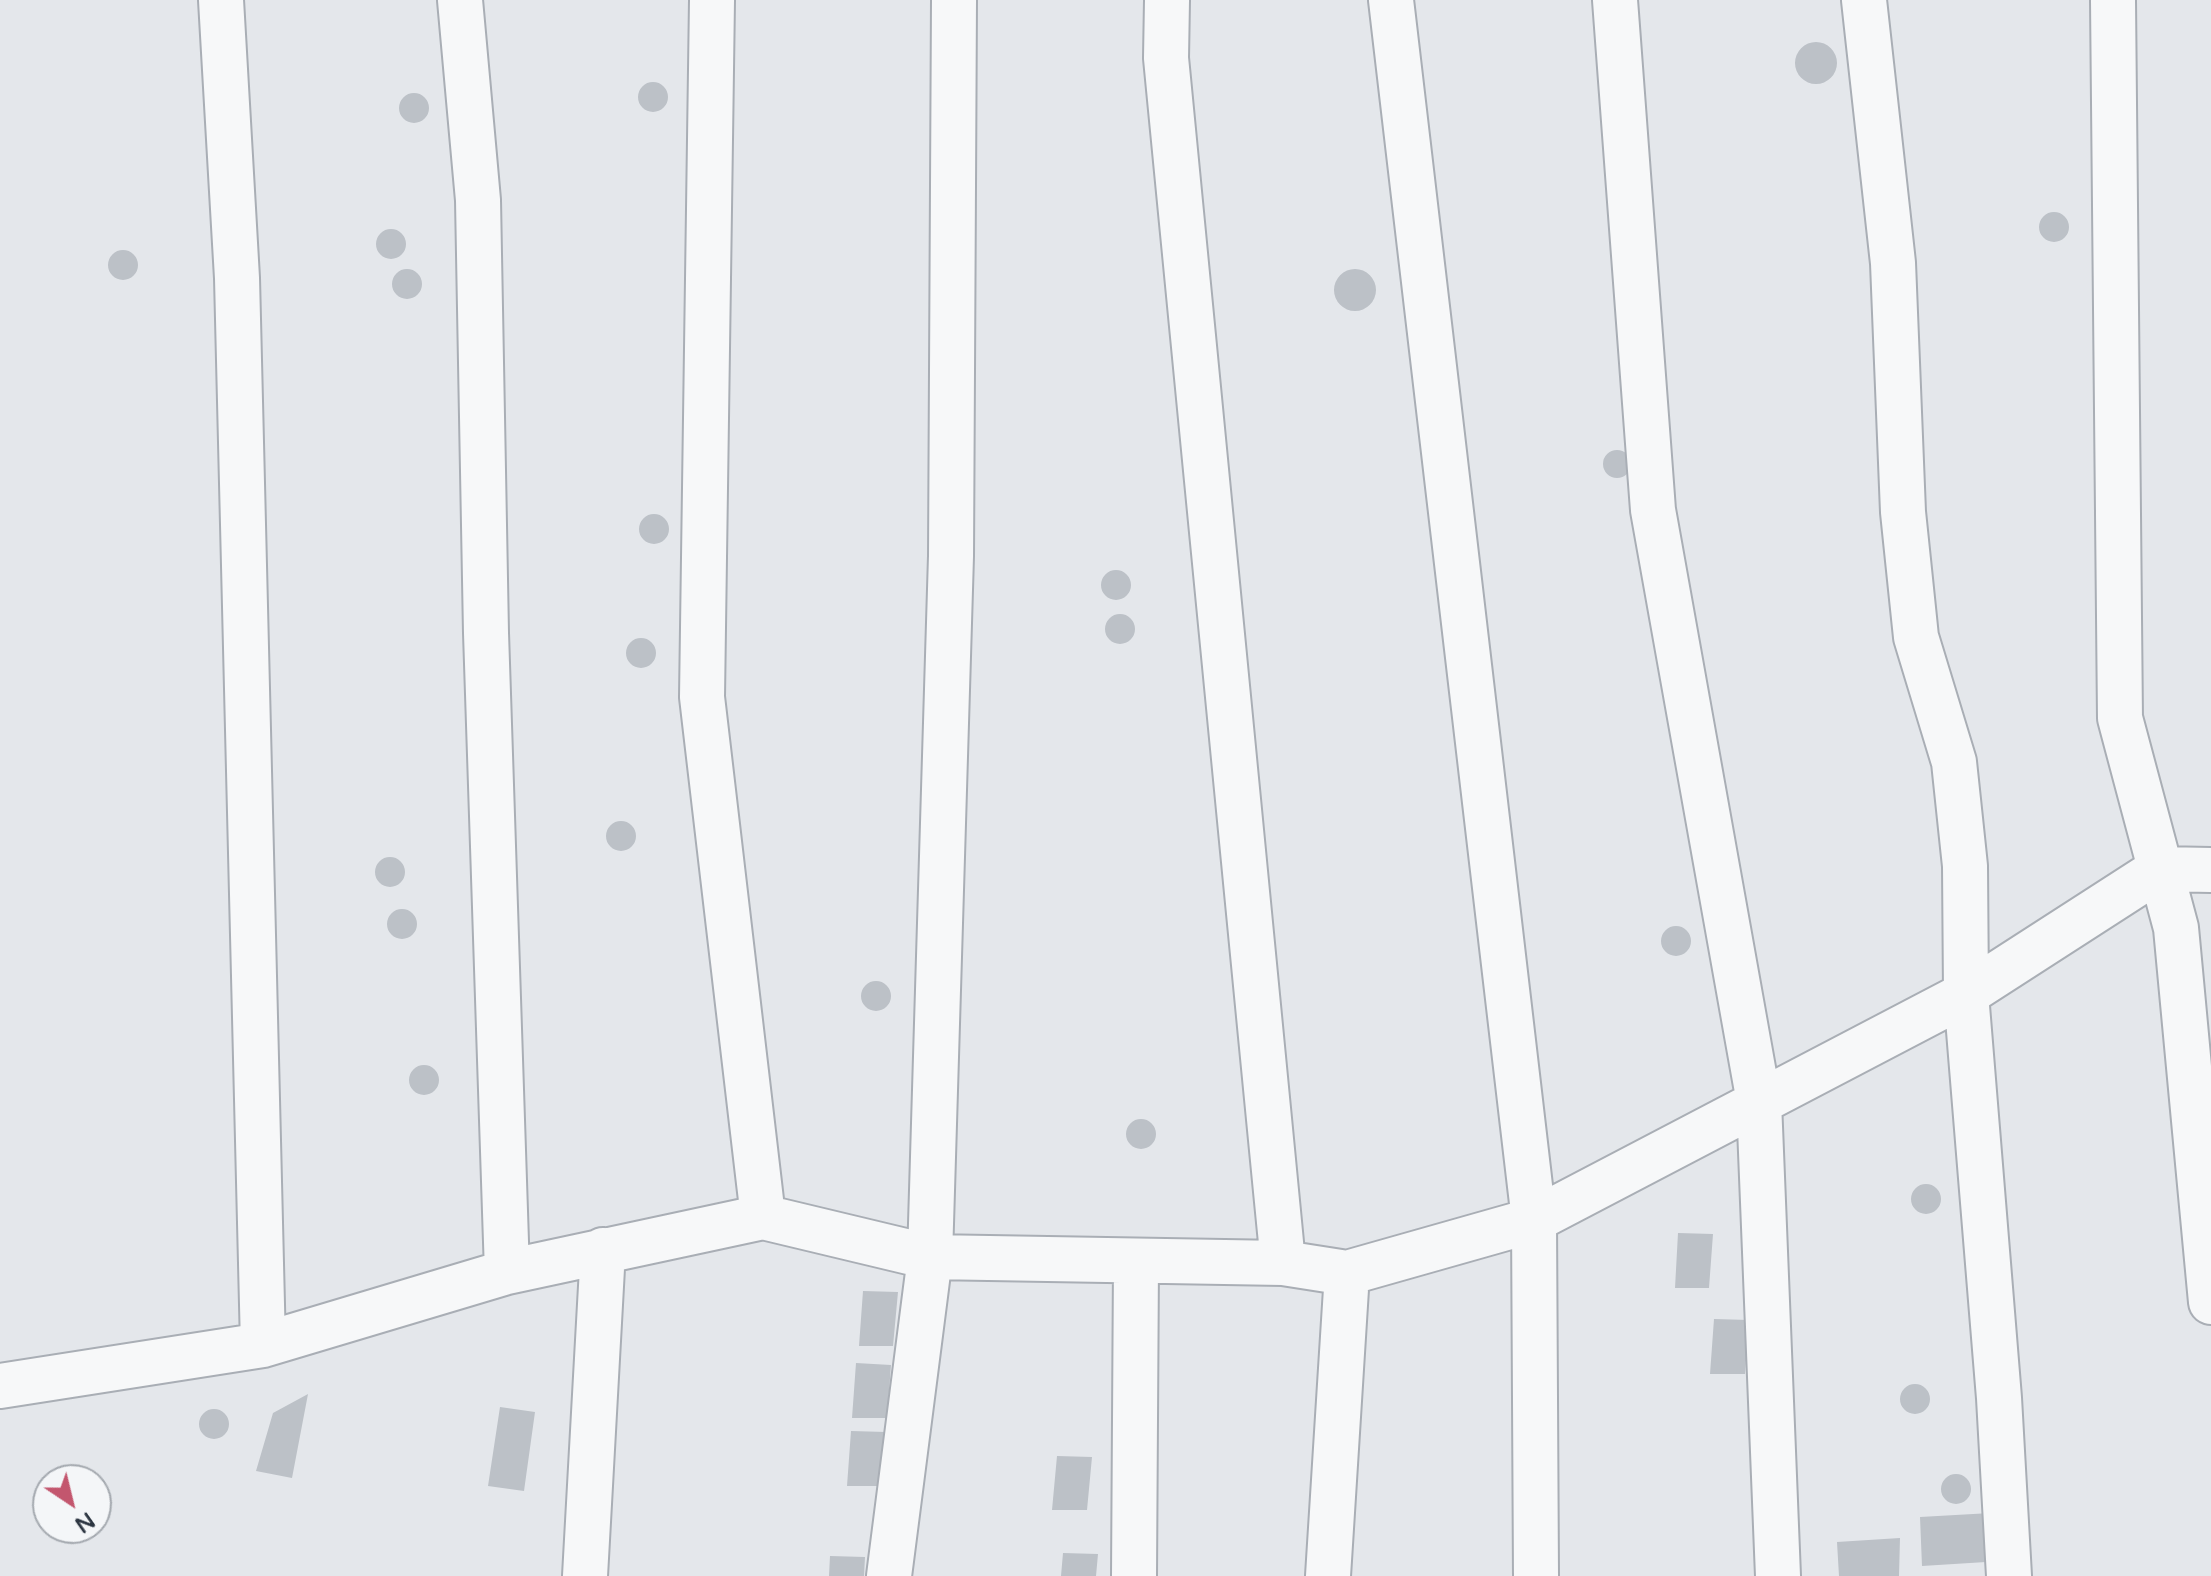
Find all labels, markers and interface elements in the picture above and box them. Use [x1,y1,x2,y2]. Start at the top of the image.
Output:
north arrow [32,1464,112,1544]
text: N [70,1506,99,1538]

